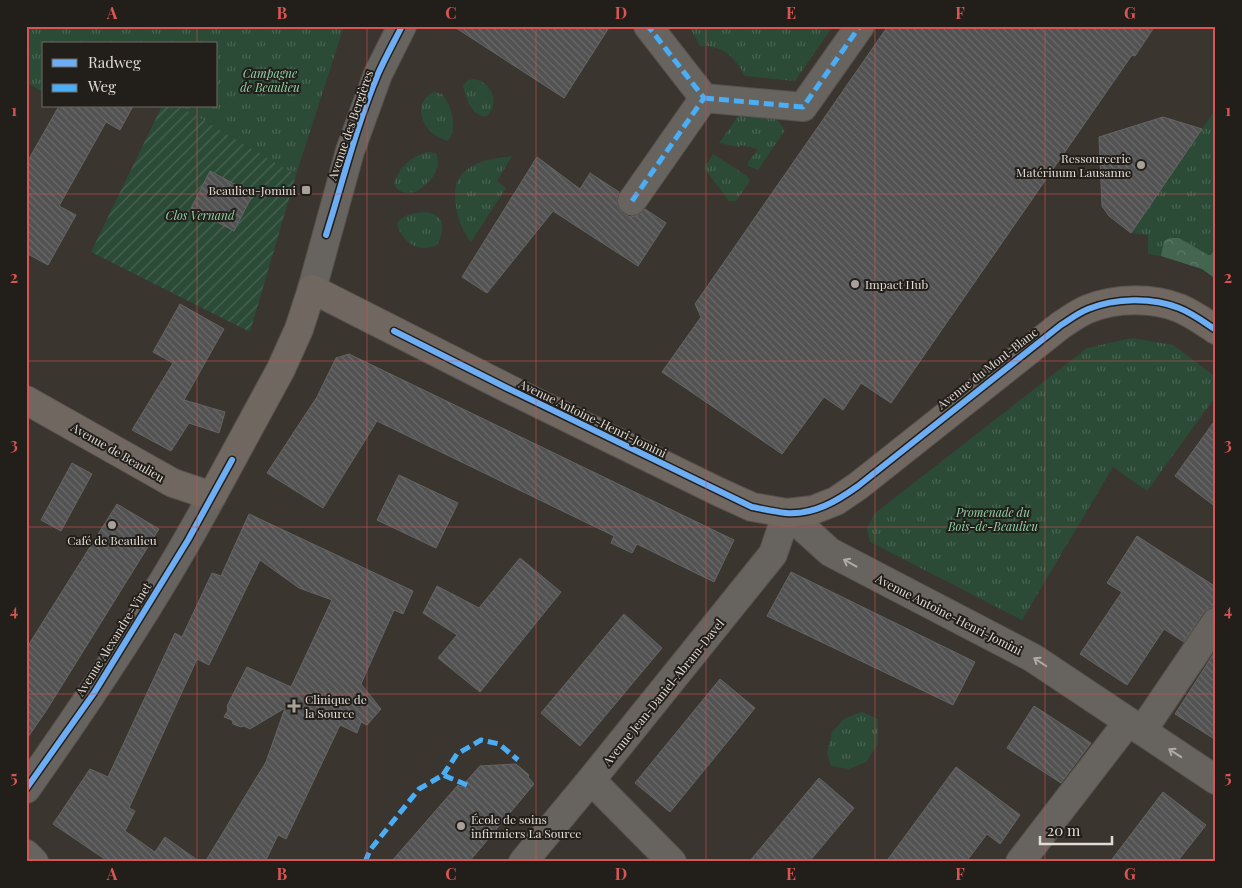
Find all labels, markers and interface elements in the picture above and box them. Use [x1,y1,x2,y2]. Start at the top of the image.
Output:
text: A [106,2,118,23]
text: B [277,2,288,23]
text: C [445,2,457,23]
text: D [615,2,627,23]
text: E [786,2,796,23]
text: F [955,2,965,23]
text: G [1124,2,1136,23]
legend [42,42,218,108]
text: Radweg [88,52,141,72]
park label: Campagne de Beaulieu [240,65,300,95]
street label: Avenue des Bergières [323,68,376,183]
text: Weg [87,76,116,96]
text: 1 [11,99,17,120]
text: 1 [1225,99,1231,120]
place label: Ressourcerie Matériuum Lausanne [1016,150,1131,180]
marker: Ressourcerie Matériuum Lausanne [1135,159,1147,171]
place label: Beaulieu-Jomini [209,182,296,198]
marker: Beaulieu-Jomini [300,184,312,196]
park label: Clos Vernand [166,207,235,223]
text: 2 [10,266,18,287]
text: 2 [1224,266,1232,287]
place label: Impact Hub [865,276,928,292]
marker: Impact Hub [849,278,861,290]
street label: Avenue du Mont-Blanc [933,324,1041,413]
street label: Avenue Antoine-Henri-Jomini [516,375,670,461]
street label: Avenue de Beaulieu [68,418,168,485]
text: 3 [10,433,18,454]
text: 3 [1224,433,1232,454]
park label: Promenade du Bois-de-Beaulieu [947,504,1038,534]
marker: Café de Beaulieu [106,519,118,531]
place label: Café de Beaulieu [67,532,157,548]
one-way arrow [842,558,857,568]
street label: Avenue Antoine-Henri-Jomini [872,570,1025,658]
street label: Avenue Alexandre-Vinet [71,579,155,700]
text: 4 [10,599,18,620]
text: 4 [1224,599,1232,620]
street label: Avenue Jean-Daniel-Abram-Davel [598,615,727,769]
one-way arrow [1033,657,1047,668]
place label: Clinique de la Source [305,691,367,721]
marker: Clinique de la Source [287,699,301,713]
one-way arrow [1168,748,1182,758]
text: 5 [10,766,18,787]
text: 5 [1224,766,1232,787]
place label: École de soins infirmiers La Source [471,811,581,841]
scale bar [1040,813,1112,845]
marker: École de soins infirmiers La Source [455,820,467,832]
text: 20 m [1047,820,1081,840]
text: A [106,863,118,884]
text: B [277,863,288,884]
text: C [445,863,457,884]
text: D [615,863,627,884]
text: E [786,863,796,884]
text: F [955,863,965,884]
text: G [1124,863,1136,884]

